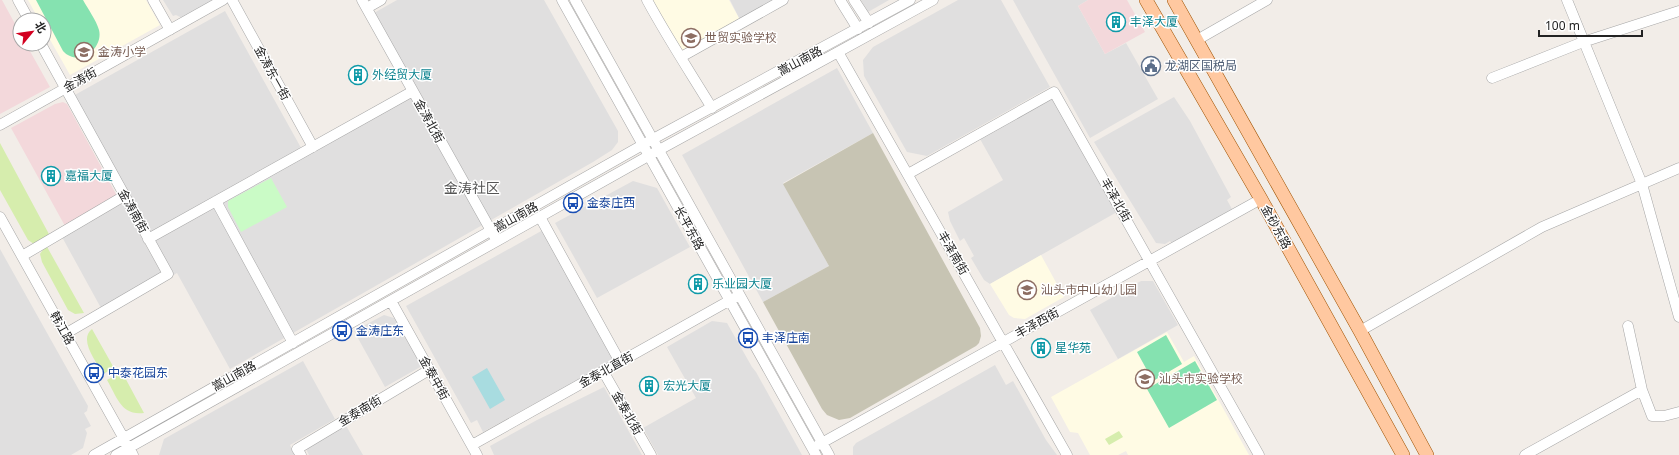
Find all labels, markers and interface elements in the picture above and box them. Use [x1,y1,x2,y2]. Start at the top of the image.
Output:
building icon: 丰泽大厦 [1105,11,1127,33]
north arrow [12,12,52,52]
scale bar [1539,12,1642,38]
place label: 丰泽大厦 [1130,13,1178,30]
text: 100 m [1545,17,1580,34]
text: 北 [32,18,50,35]
school or university icon: 世贸实验学校 [680,27,702,49]
place label: 世贸实验学校 [705,29,777,46]
school or university icon: 金涛小学 [73,41,95,63]
street label: 金涛东一街 [250,42,294,103]
street label: 嵩山南路 [775,42,825,79]
place label: 金涛小学 [98,43,146,60]
public building icon: 龙湖区国税局 [1140,55,1162,77]
place label: 龙湖区国税局 [1165,57,1237,74]
street label: 金涛街 [60,63,100,96]
building icon: 外经贸大厦 [347,64,369,86]
place label: 外经贸大厦 [372,66,432,83]
street label: 金涛北街 [410,96,449,146]
building icon: 嘉福大厦 [40,165,62,187]
place label: 嘉福大厦 [65,167,113,184]
street label: 丰泽北街 [1097,175,1136,225]
district label: 金涛社区 [444,178,500,197]
street label: 金涛南街 [114,186,153,236]
bus stop icon: 金泰庄西 [562,192,584,214]
place label: 金泰庄西 [587,194,635,211]
street label: 嵩山南路 [491,197,541,236]
street label: 金砂东路 [1257,202,1296,252]
street label: 长平东路 [670,203,709,253]
street label: 丰泽南街 [934,228,973,278]
building icon: 乐业园大厦 [687,273,709,295]
place label: 乐业园大厦 [712,275,772,292]
school or university icon: 汕头市中山幼儿园 [1016,279,1038,301]
place label: 汕头市中山幼儿园 [1041,281,1137,298]
street label: 丰泽西街 [1012,303,1062,342]
street label: 韩江路 [46,308,79,348]
bus stop icon: 金涛庄东 [331,320,353,342]
place label: 金涛庄东 [356,322,404,339]
bus stop icon: 丰泽庄南 [737,327,759,349]
place label: 丰泽庄南 [762,329,810,346]
building icon: 星华苑 [1030,337,1052,359]
place label: 星华苑 [1055,339,1091,356]
street label: 金泰北直街 [575,348,636,392]
street label: 金泰中街 [415,353,454,403]
street label: 嵩山南路 [209,356,259,395]
bus stop icon: 中泰花园东 [83,362,105,384]
place label: 中泰花园东 [108,364,168,381]
school or university icon: 汕头市实验学校 [1134,368,1156,390]
place label: 汕头市实验学校 [1159,370,1243,387]
building icon: 宏光大厦 [638,375,660,397]
place label: 宏光大厦 [663,377,711,394]
street label: 金泰北街 [608,388,647,438]
street label: 金泰南街 [335,391,385,430]

